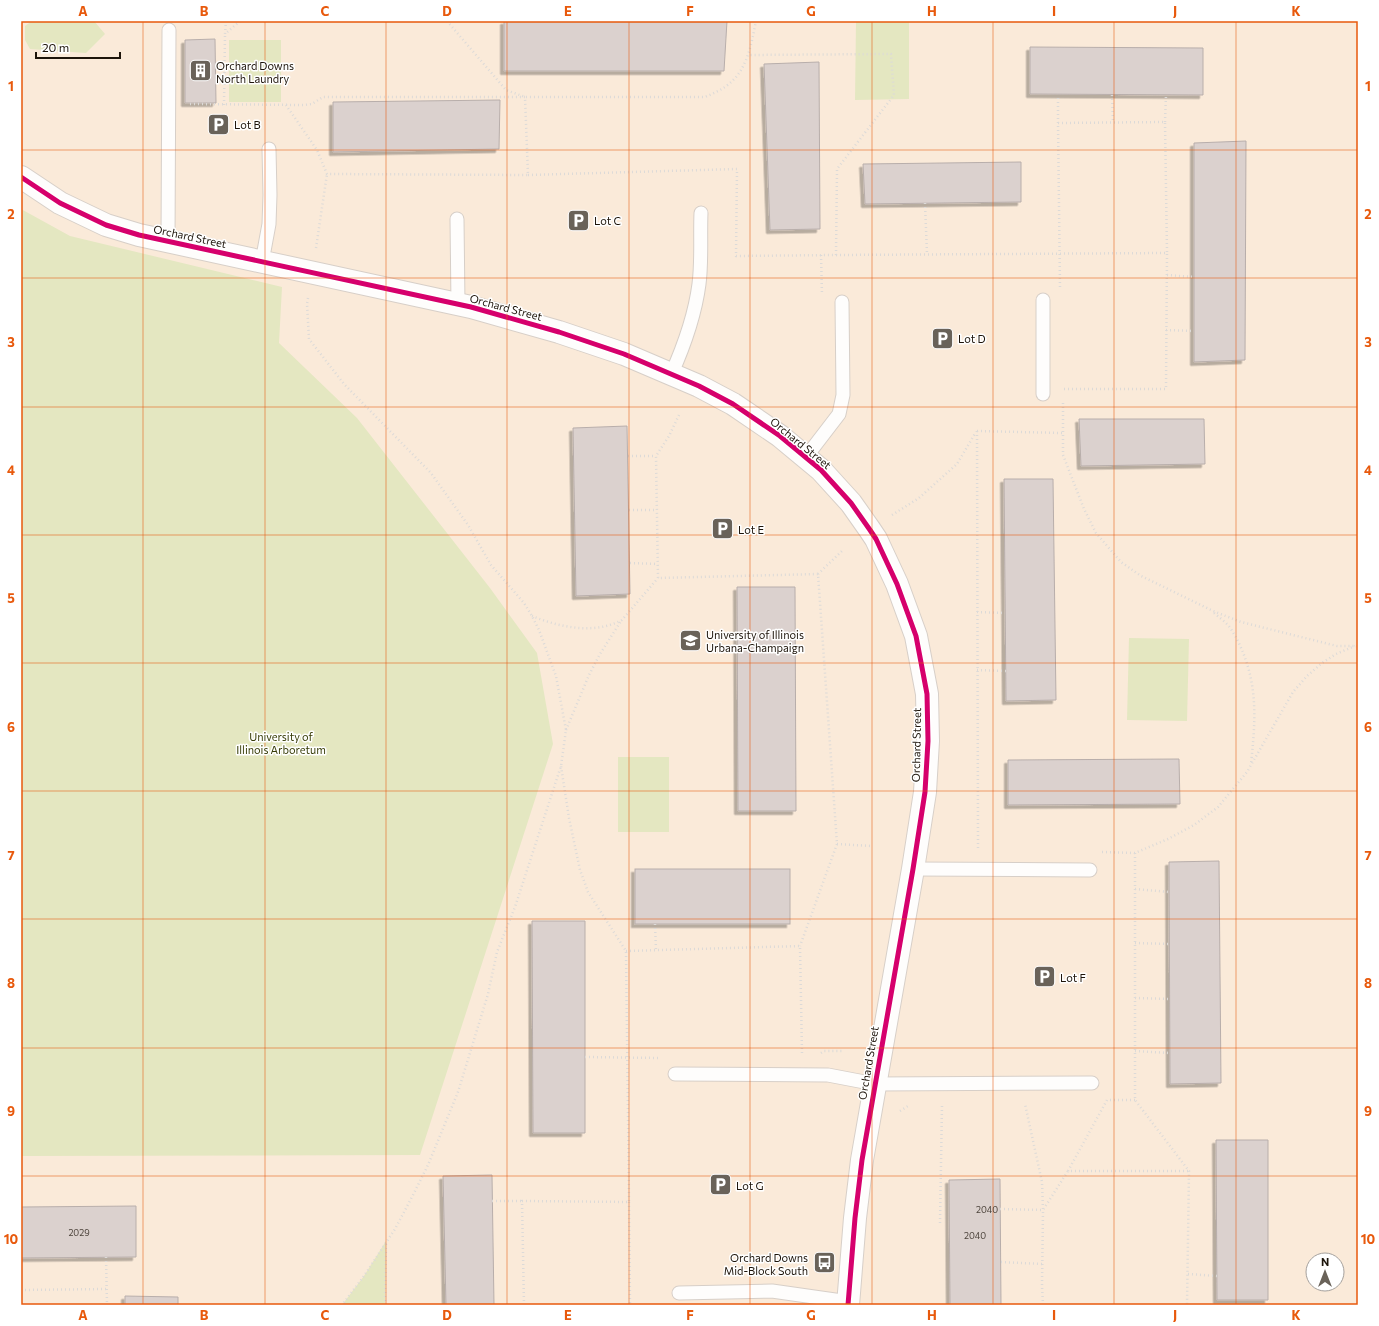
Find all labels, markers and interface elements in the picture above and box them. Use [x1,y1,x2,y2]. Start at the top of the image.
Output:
text: A [78,3,88,19]
text: B [200,3,209,19]
text: C [321,3,330,19]
text: D [442,3,452,19]
text: E [564,3,572,19]
text: F [686,3,694,19]
text: G [806,3,816,19]
text: H [927,3,937,19]
text: I [1052,3,1056,19]
text: J [1173,3,1177,19]
text: K [1291,3,1301,19]
scale bar [36,34,120,60]
text: 20 m [42,40,69,54]
building icon: Orchard Downs North Laundry [187,58,213,84]
place label: Orchard Downs North Laundry [216,59,294,85]
text: 1 [8,78,14,94]
text: 1 [1365,78,1371,94]
parking icon: Lot B [205,111,231,137]
place label: Lot B [234,118,261,131]
text: 2 [7,206,15,222]
text: 2 [1364,206,1372,222]
parking icon: Lot C [565,207,591,233]
place label: Lot C [594,214,621,227]
street label: Orchard Street [152,222,228,250]
street label: Orchard Street [468,291,544,323]
parking icon: Lot D [929,325,955,351]
place label: Lot D [958,332,986,345]
text: 3 [7,334,15,350]
text: 3 [1364,334,1372,350]
street label: Orchard Street [768,415,834,472]
text: 4 [7,462,15,478]
text: 4 [1364,462,1372,478]
parking icon: Lot E [709,516,735,542]
place label: Lot E [738,523,764,536]
text: 5 [7,590,15,606]
text: 5 [1364,590,1372,606]
school or university icon: University of Illinois Urbana-Champaign [677,627,703,653]
place label: University of Illinois Urbana-Champaign [706,628,804,654]
street label: Orchard Street [909,707,923,782]
text: 6 [7,719,15,735]
text: 6 [1364,719,1372,735]
park label: University of Illinois Arboretum [236,730,326,756]
text: 7 [7,847,15,863]
text: 7 [1364,847,1372,863]
parking icon: Lot F [1031,964,1057,990]
place label: Lot F [1060,971,1086,984]
text: 8 [7,975,15,991]
text: 8 [1364,975,1372,991]
street label: Orchard Street [855,1025,881,1101]
text: 9 [7,1103,15,1119]
text: 9 [1364,1103,1372,1119]
parking icon: Lot G [708,1172,734,1198]
place label: Lot G [736,1179,763,1192]
house number: 2040 [976,1204,998,1215]
house number: 2029 [68,1227,90,1238]
house number: 2040 [964,1230,986,1241]
text: 10 [4,1231,19,1247]
text: 10 [1361,1231,1376,1247]
bus stop icon: Orchard Downs Mid-Block South [811,1250,837,1276]
place label: Orchard Downs Mid-Block South [724,1251,808,1277]
north arrow [1305,1252,1345,1292]
text: N [1321,1255,1329,1268]
text: A [78,1307,88,1323]
text: B [200,1307,209,1323]
text: C [321,1307,330,1323]
text: D [442,1307,452,1323]
text: E [564,1307,572,1323]
text: F [686,1307,694,1323]
text: G [806,1307,816,1323]
text: H [927,1307,937,1323]
text: I [1052,1307,1056,1323]
text: J [1173,1307,1177,1323]
text: K [1291,1307,1301,1323]

